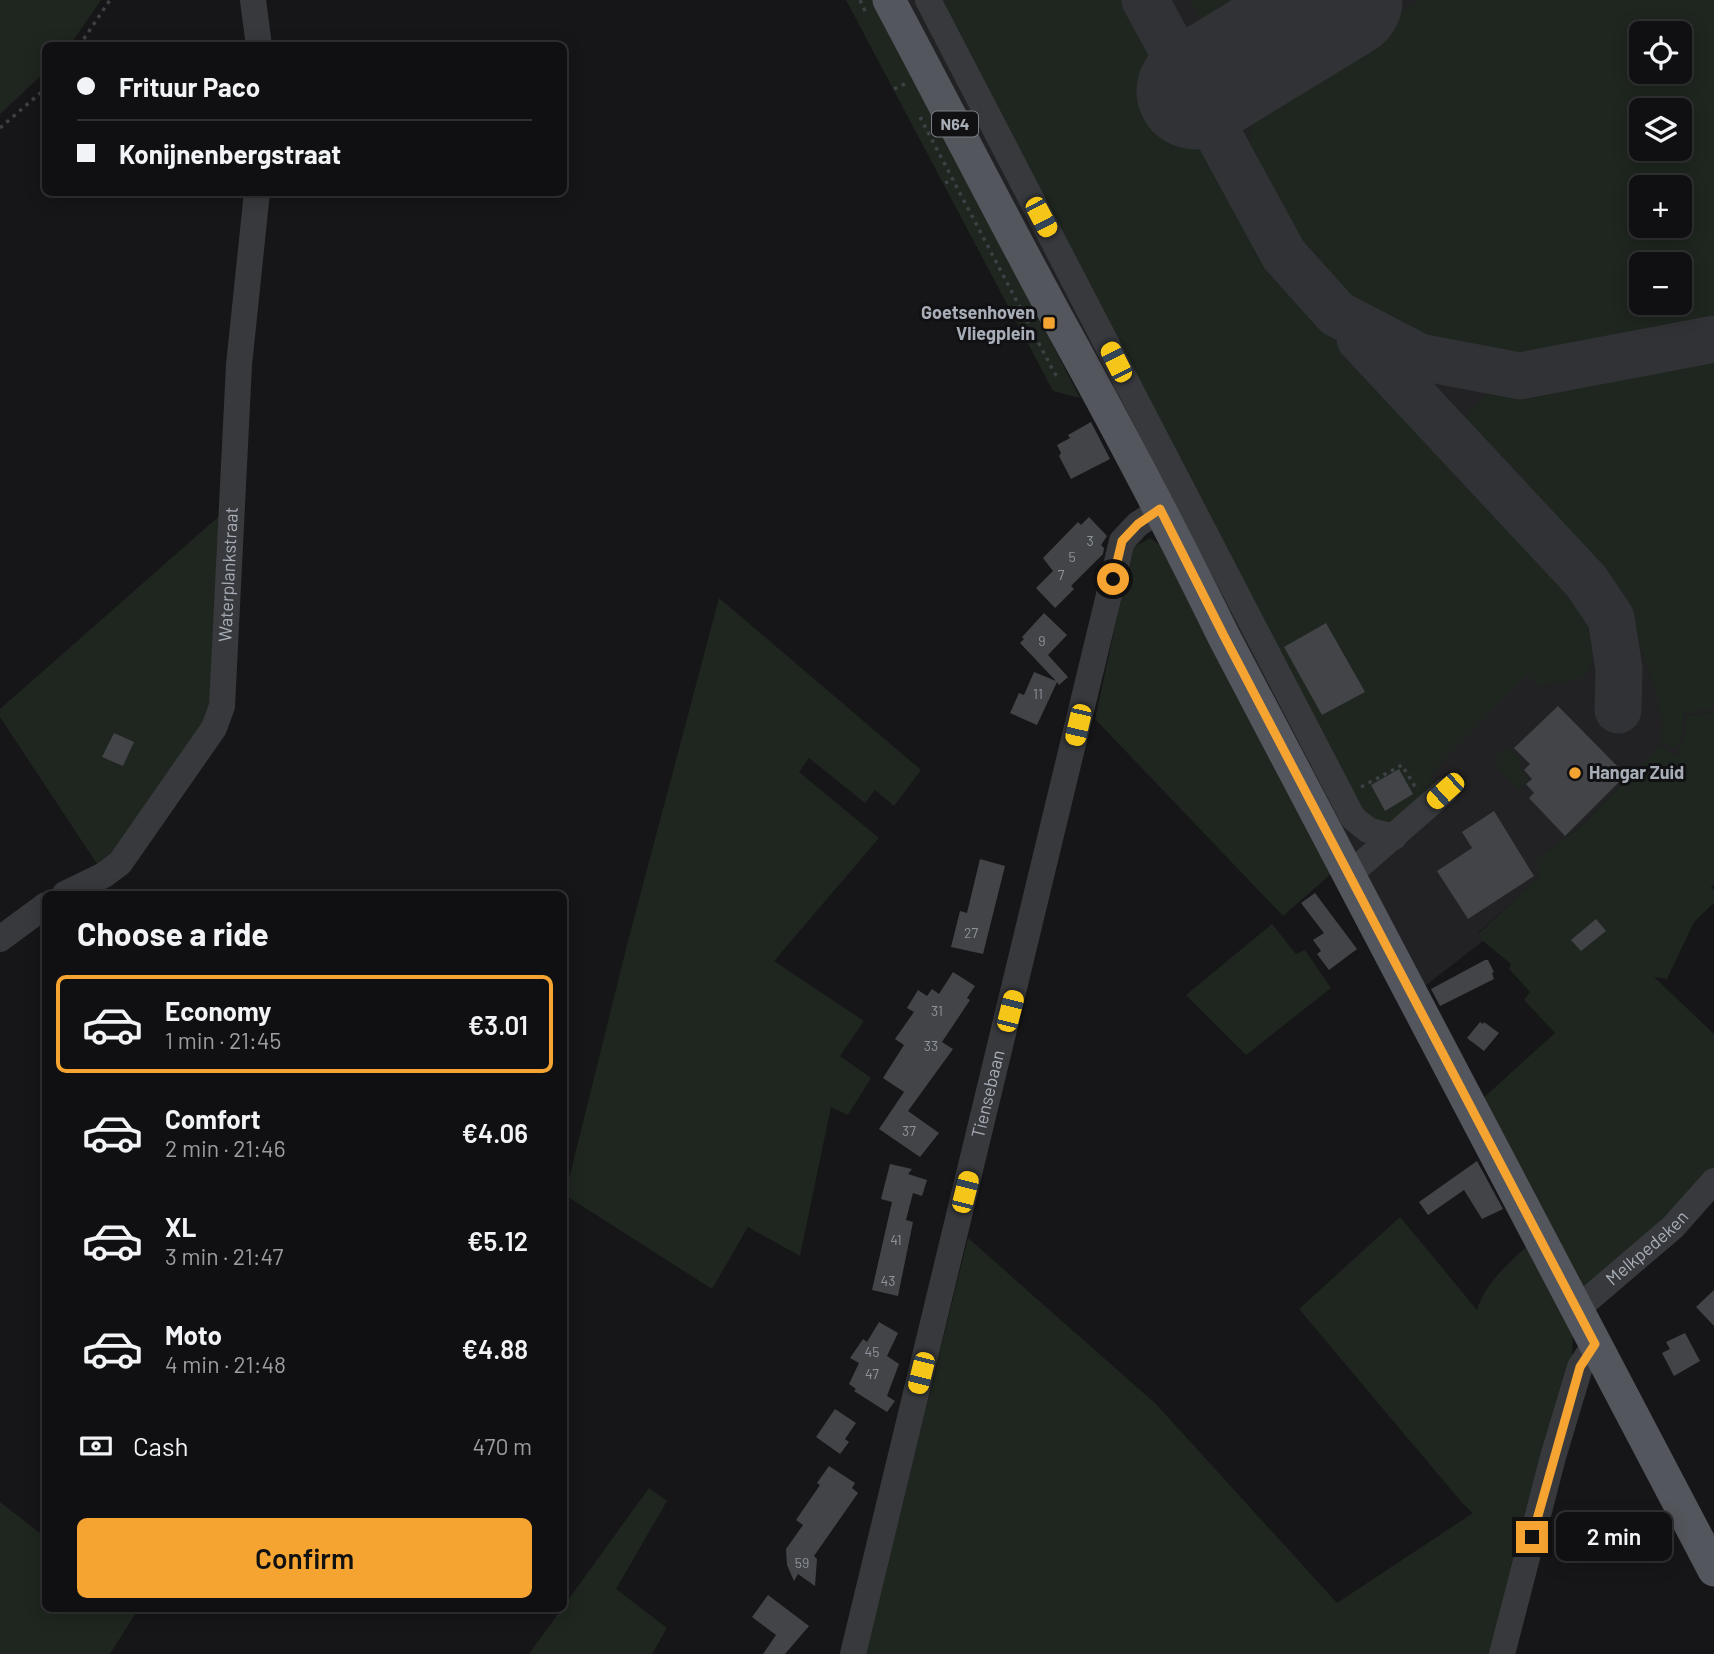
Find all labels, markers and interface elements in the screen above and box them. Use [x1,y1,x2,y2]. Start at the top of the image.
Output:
map controls [1629,21,1692,315]
button: locate [1629,21,1692,84]
text: Frituur Paco [119,71,260,102]
button: layers [1629,98,1692,161]
road number: N64 [932,112,978,136]
text: Konijnenbergstraat [119,138,341,169]
button: + [1629,175,1692,238]
car [1022,194,1061,240]
button: − [1629,252,1692,315]
place label: Goetsenhoven Vliegplein [921,301,1035,344]
marker: Goetsenhoven Vliegplein [1041,315,1057,331]
car [1098,339,1135,385]
street label: Waterplankstraat [213,506,242,642]
house number: 3 [1086,532,1094,549]
house number: 5 [1068,548,1076,565]
route start [1097,563,1129,595]
house number: 7 [1058,566,1065,583]
house number: 9 [1038,632,1046,649]
house number: 11 [1033,685,1043,702]
car [1064,702,1093,748]
place label: Hangar Zuid [1589,761,1684,783]
marker: Hangar Zuid [1567,765,1583,781]
car [1423,769,1468,813]
text: Choose a ride [77,914,269,952]
house number: 27 [964,924,978,941]
car [995,988,1026,1034]
icon: car [81,993,144,1056]
text: Economy [165,995,271,1026]
house number: 31 [931,1002,943,1019]
text: €3.01 [468,1009,528,1040]
text: 1 min · 21:45 [165,1026,281,1054]
house number: 33 [924,1037,938,1054]
street label: Tiensebaan [966,1047,1009,1140]
icon: car [81,1101,144,1164]
text: Comfort [165,1103,261,1134]
text: €4.06 [461,1117,528,1148]
house number: 37 [902,1122,916,1139]
text: 2 min · 21:46 [165,1134,286,1162]
car [950,1169,981,1215]
street label: Melkpedeken [1601,1206,1692,1290]
icon: car [81,1209,144,1272]
text: XL [165,1211,196,1242]
text: €5.12 [467,1225,528,1256]
house number: 41 [890,1231,902,1248]
text: 3 min · 21:47 [165,1242,283,1270]
house number: 43 [881,1272,895,1289]
icon: car [81,1317,144,1380]
text: Moto [165,1319,222,1350]
text: €4.88 [461,1333,528,1364]
house number: 45 [865,1343,879,1360]
text: 4 min · 21:48 [165,1350,286,1378]
car [906,1350,937,1396]
house number: 47 [865,1365,879,1382]
icon: cash [77,1427,115,1465]
text: Cash [133,1430,188,1461]
text: 470 m [473,1432,532,1460]
callout: 2 min [1556,1512,1672,1562]
button: Confirm [77,1518,532,1598]
route end [1516,1521,1548,1553]
text: 2 min [1587,1522,1641,1550]
house number: 59 [795,1554,809,1571]

